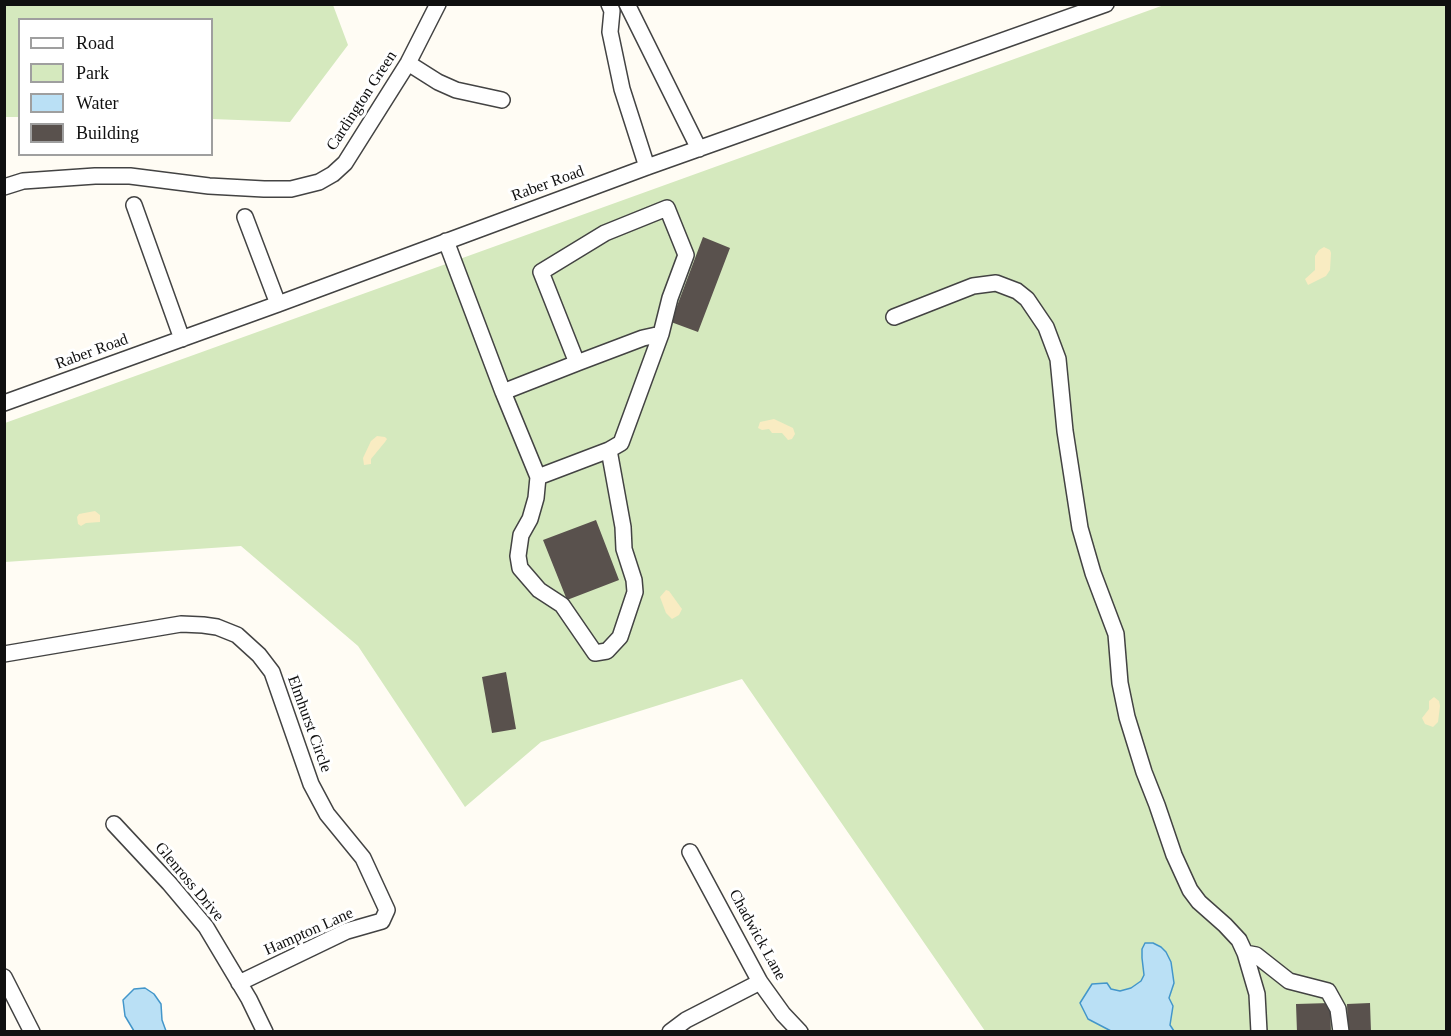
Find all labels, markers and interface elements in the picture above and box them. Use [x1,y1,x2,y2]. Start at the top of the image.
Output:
legend [18,18,213,156]
text: Road [76,33,114,53]
street label: Cardington Green [323,48,401,154]
text: Park [76,63,109,83]
text: Water [76,93,119,113]
text: Building [76,123,139,143]
street label: Raber Road [509,162,587,206]
street label: Raber Road [53,330,131,374]
street label: Elmhurst Circle [283,673,335,775]
street label: Glenross Drive [150,839,228,925]
street label: Chadwick Lane [724,886,790,984]
street label: Hampton Lane [261,904,357,960]

